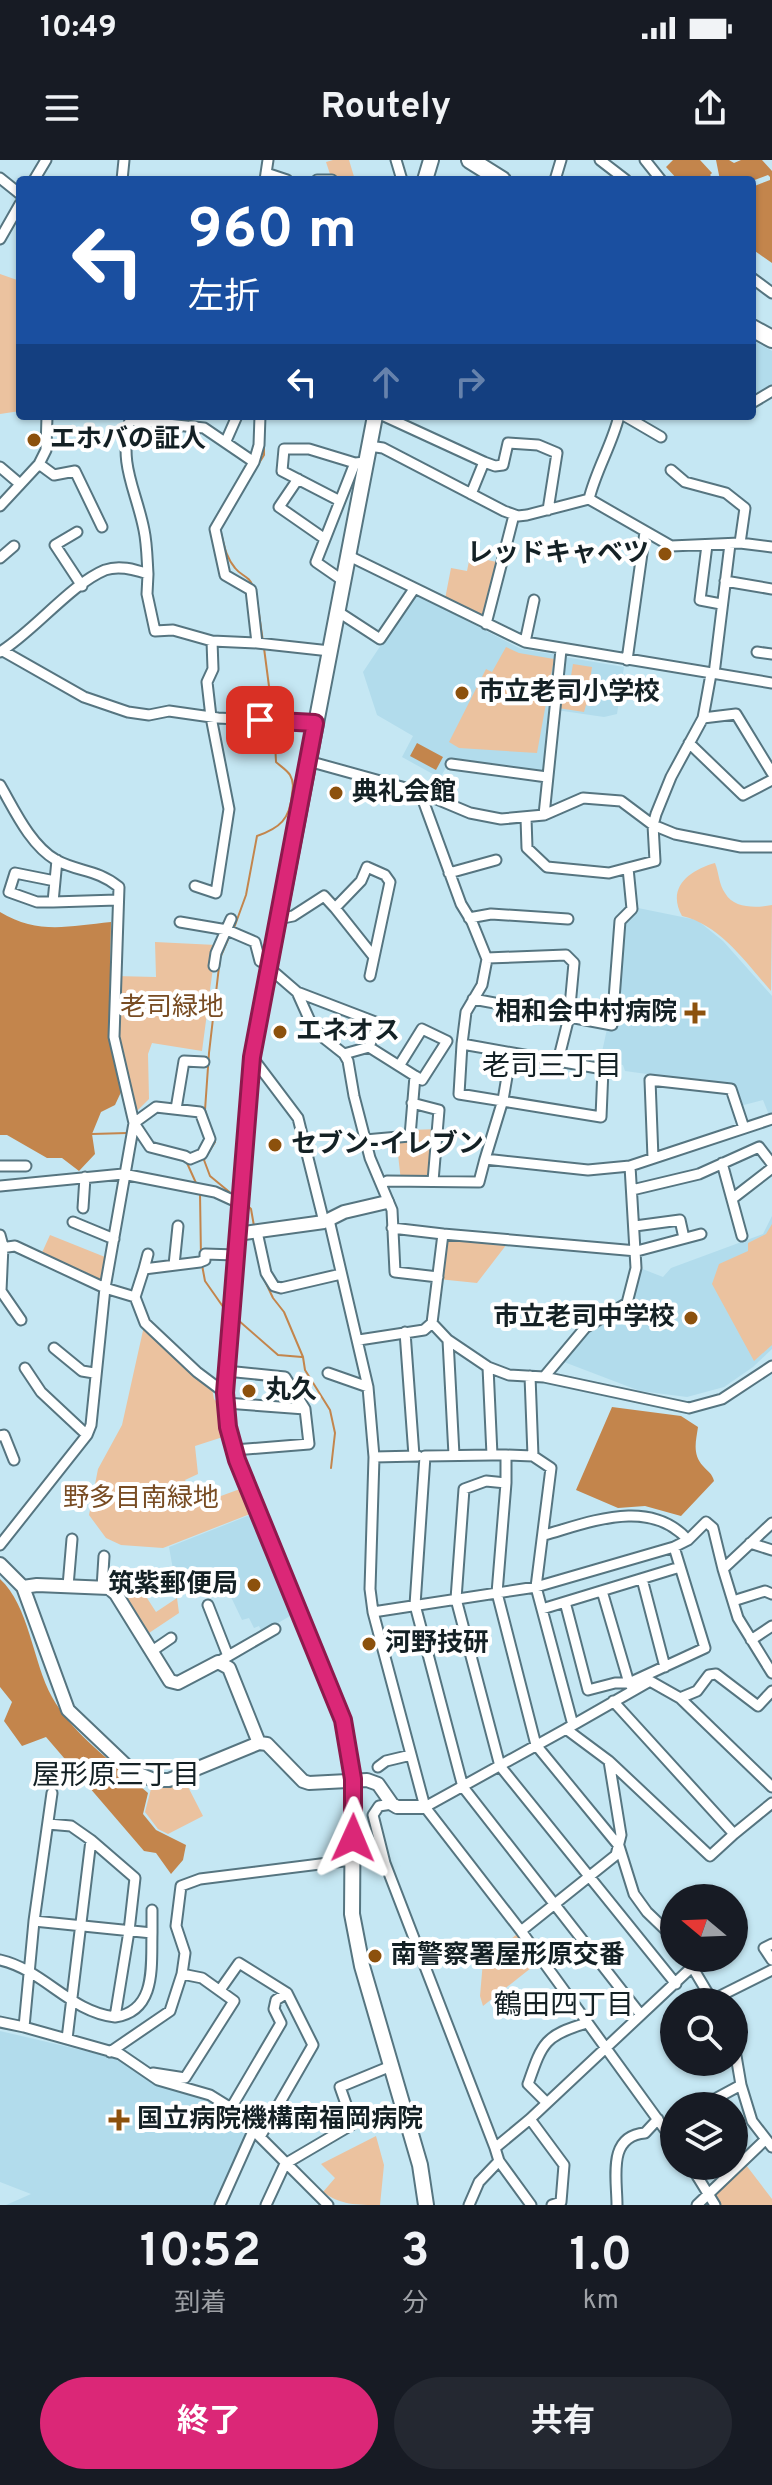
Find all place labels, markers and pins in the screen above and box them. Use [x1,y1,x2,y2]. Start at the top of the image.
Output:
place label: エホバの証人 [50,424,206,457]
marker: エホバの証人 [25,431,43,449]
place label: レッドキャベツ [467,538,649,571]
marker: レッドキャベツ [656,545,674,563]
place label: 市立老司小学校 [478,677,660,710]
marker: 市立老司小学校 [453,684,471,702]
pin [226,686,294,754]
place label: 典礼会館 [352,777,456,810]
marker: 典礼会館 [327,784,345,802]
place label: 相和会中村病院 [495,997,677,1030]
marker: 相和会中村病院 [684,1002,706,1024]
place label: エネオス [296,1016,400,1049]
marker: エネオス [271,1023,289,1041]
place label: セブン-イレブン [291,1129,484,1162]
marker: セブン-イレブン [266,1136,284,1154]
place label: 市立老司中学校 [493,1302,675,1335]
marker: 市立老司中学校 [682,1309,700,1327]
place label: 丸久 [265,1375,317,1408]
marker: 丸久 [240,1382,258,1400]
place label: 筑紫郵便局 [108,1569,238,1602]
marker: 筑紫郵便局 [245,1576,263,1594]
place label: 河野技研 [385,1628,489,1661]
marker: 河野技研 [360,1635,378,1653]
place label: 南警察署屋形原交番 [391,1940,625,1973]
marker: 南警察署屋形原交番 [366,1947,384,1965]
place label: 国立病院機構南福岡病院 [137,2104,423,2137]
marker: 国立病院機構南福岡病院 [108,2109,130,2131]

